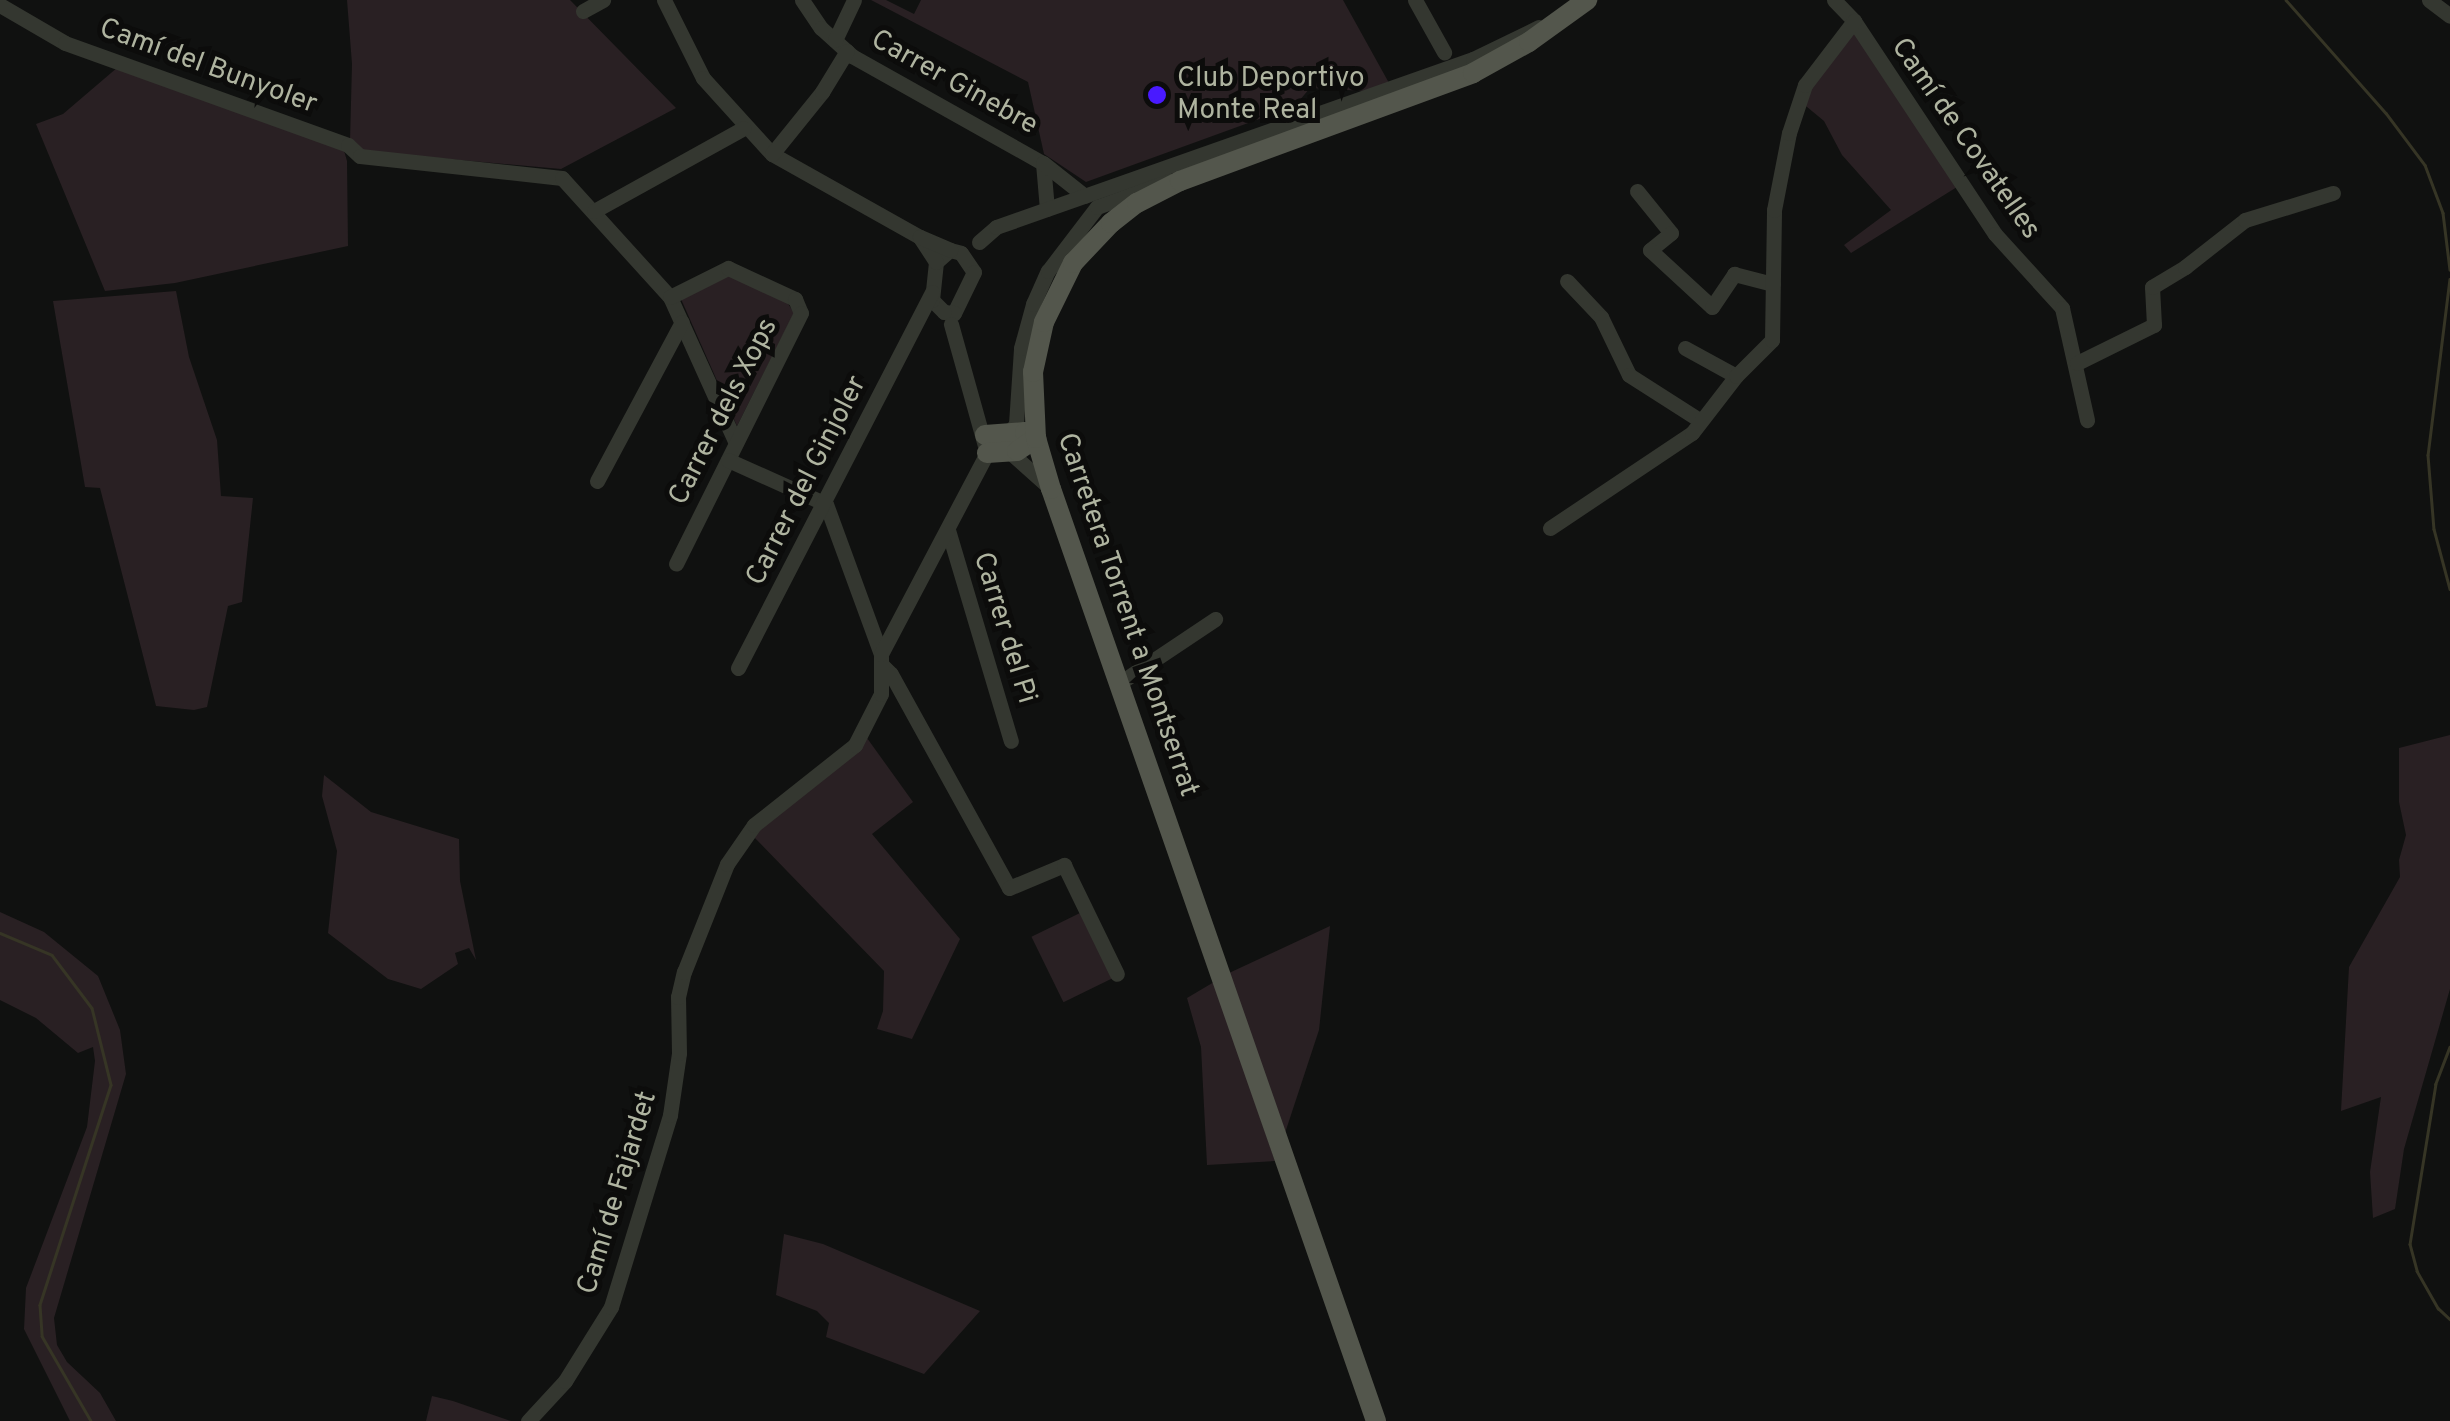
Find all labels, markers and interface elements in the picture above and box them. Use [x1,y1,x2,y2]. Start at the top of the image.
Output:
street label: Camí del Bunyoler [95,12,321,122]
street label: Carrer Ginebre [865,23,1043,143]
street label: Camí de Covatelles [1883,32,2047,246]
place label: Club Deportivo Monte Real [1177,62,1365,128]
marker: Club Deportivo Monte Real [1146,84,1168,106]
street label: Carrer dels Xops [662,313,786,511]
street label: Carrer del Ginjoler [740,370,874,592]
street label: Carretera Torrent a Montserrat [1049,428,1205,802]
street label: Carrer del Pi [965,548,1043,708]
street label: Camí de Fajardet [571,1087,665,1299]

